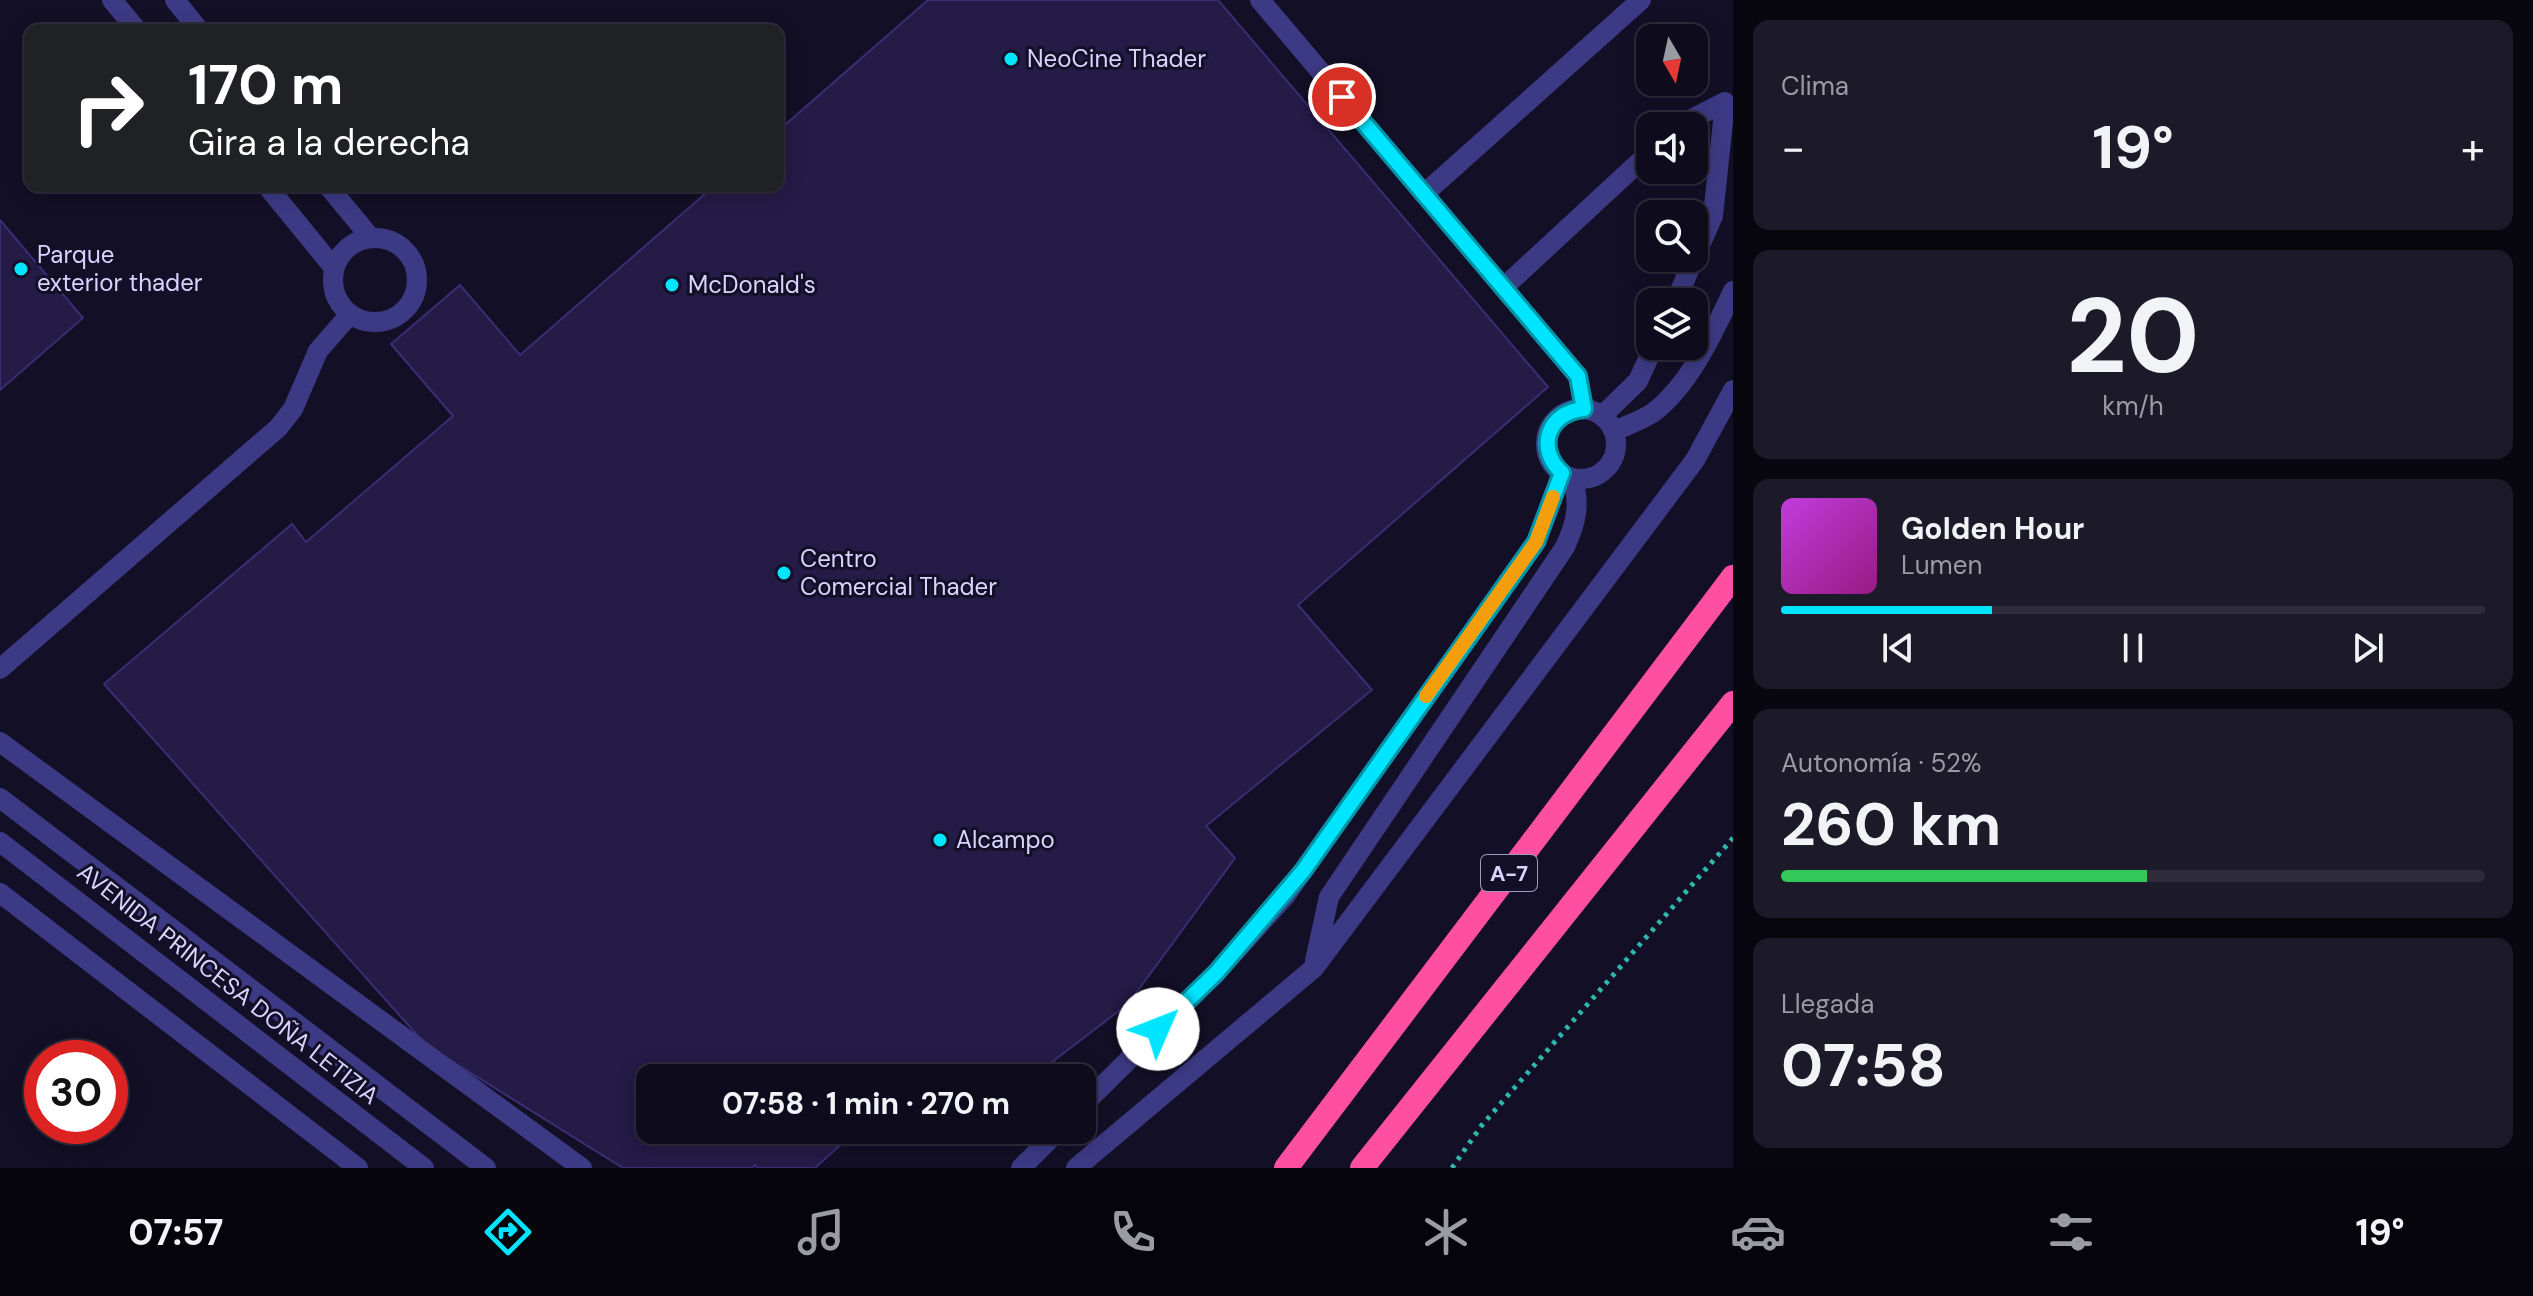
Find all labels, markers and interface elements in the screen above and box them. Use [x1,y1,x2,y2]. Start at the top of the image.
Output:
north arrow [1636,24,1708,96]
map controls [1636,24,1708,360]
place label: NeoCine Thader [1027,43,1206,74]
text: 170 m [188,48,343,121]
marker: NeoCine Thader [1002,50,1020,68]
icon: right [56,56,160,160]
pin [1308,63,1376,131]
text: Clima [1781,69,1849,103]
icon: arrive [1320,75,1364,119]
text: 19° [2092,108,2174,187]
button: sound [1636,112,1708,184]
text: Gira a la derecha [188,119,470,166]
text: − [1781,119,1805,177]
text: + [2461,119,2485,177]
button: search [1636,200,1708,272]
place label: Parque exterior thader [37,239,203,298]
marker: Parque exterior thader [12,260,30,278]
place label: McDonald's [688,269,816,300]
text: 20 [2067,269,2199,404]
marker: McDonald's [663,276,681,294]
button: layers [1636,288,1708,360]
text: km/h [2102,389,2164,423]
text: Golden Hour [1901,509,2084,548]
place label: Centro Comercial Thader [800,543,997,602]
text: Lumen [1901,548,1982,582]
marker: Centro Comercial Thader [775,564,793,582]
icon: previous [1876,626,1920,670]
icon: pause [2111,626,2155,670]
icon: next [2346,626,2390,670]
text: Autonomía · 52% [1781,746,1981,780]
text: 260 km [1781,785,2001,864]
place label: Alcampo [956,824,1055,855]
marker: Alcampo [931,831,949,849]
road number: A-7 [1481,855,1537,891]
street label: AVENIDA PRINCESA DOÑA LETIZIA [71,856,385,1111]
position arrow [1116,987,1200,1071]
text: Llegada [1781,987,1874,1021]
text: 07:58 [1781,1026,1946,1105]
speed limit sign: 30 [24,1040,128,1144]
text: 07:58 · 1 min · 270 m [722,1084,1010,1123]
icon: directions [480,1204,536,1260]
icon: music [793,1204,849,1260]
icon: phone [1105,1204,1161,1260]
icon: climate [1418,1204,1474,1260]
icon: car [1730,1204,1786,1260]
icon: filters [2043,1204,2099,1260]
text: 07:57 [128,1209,223,1256]
text: 19° [2356,1209,2405,1256]

